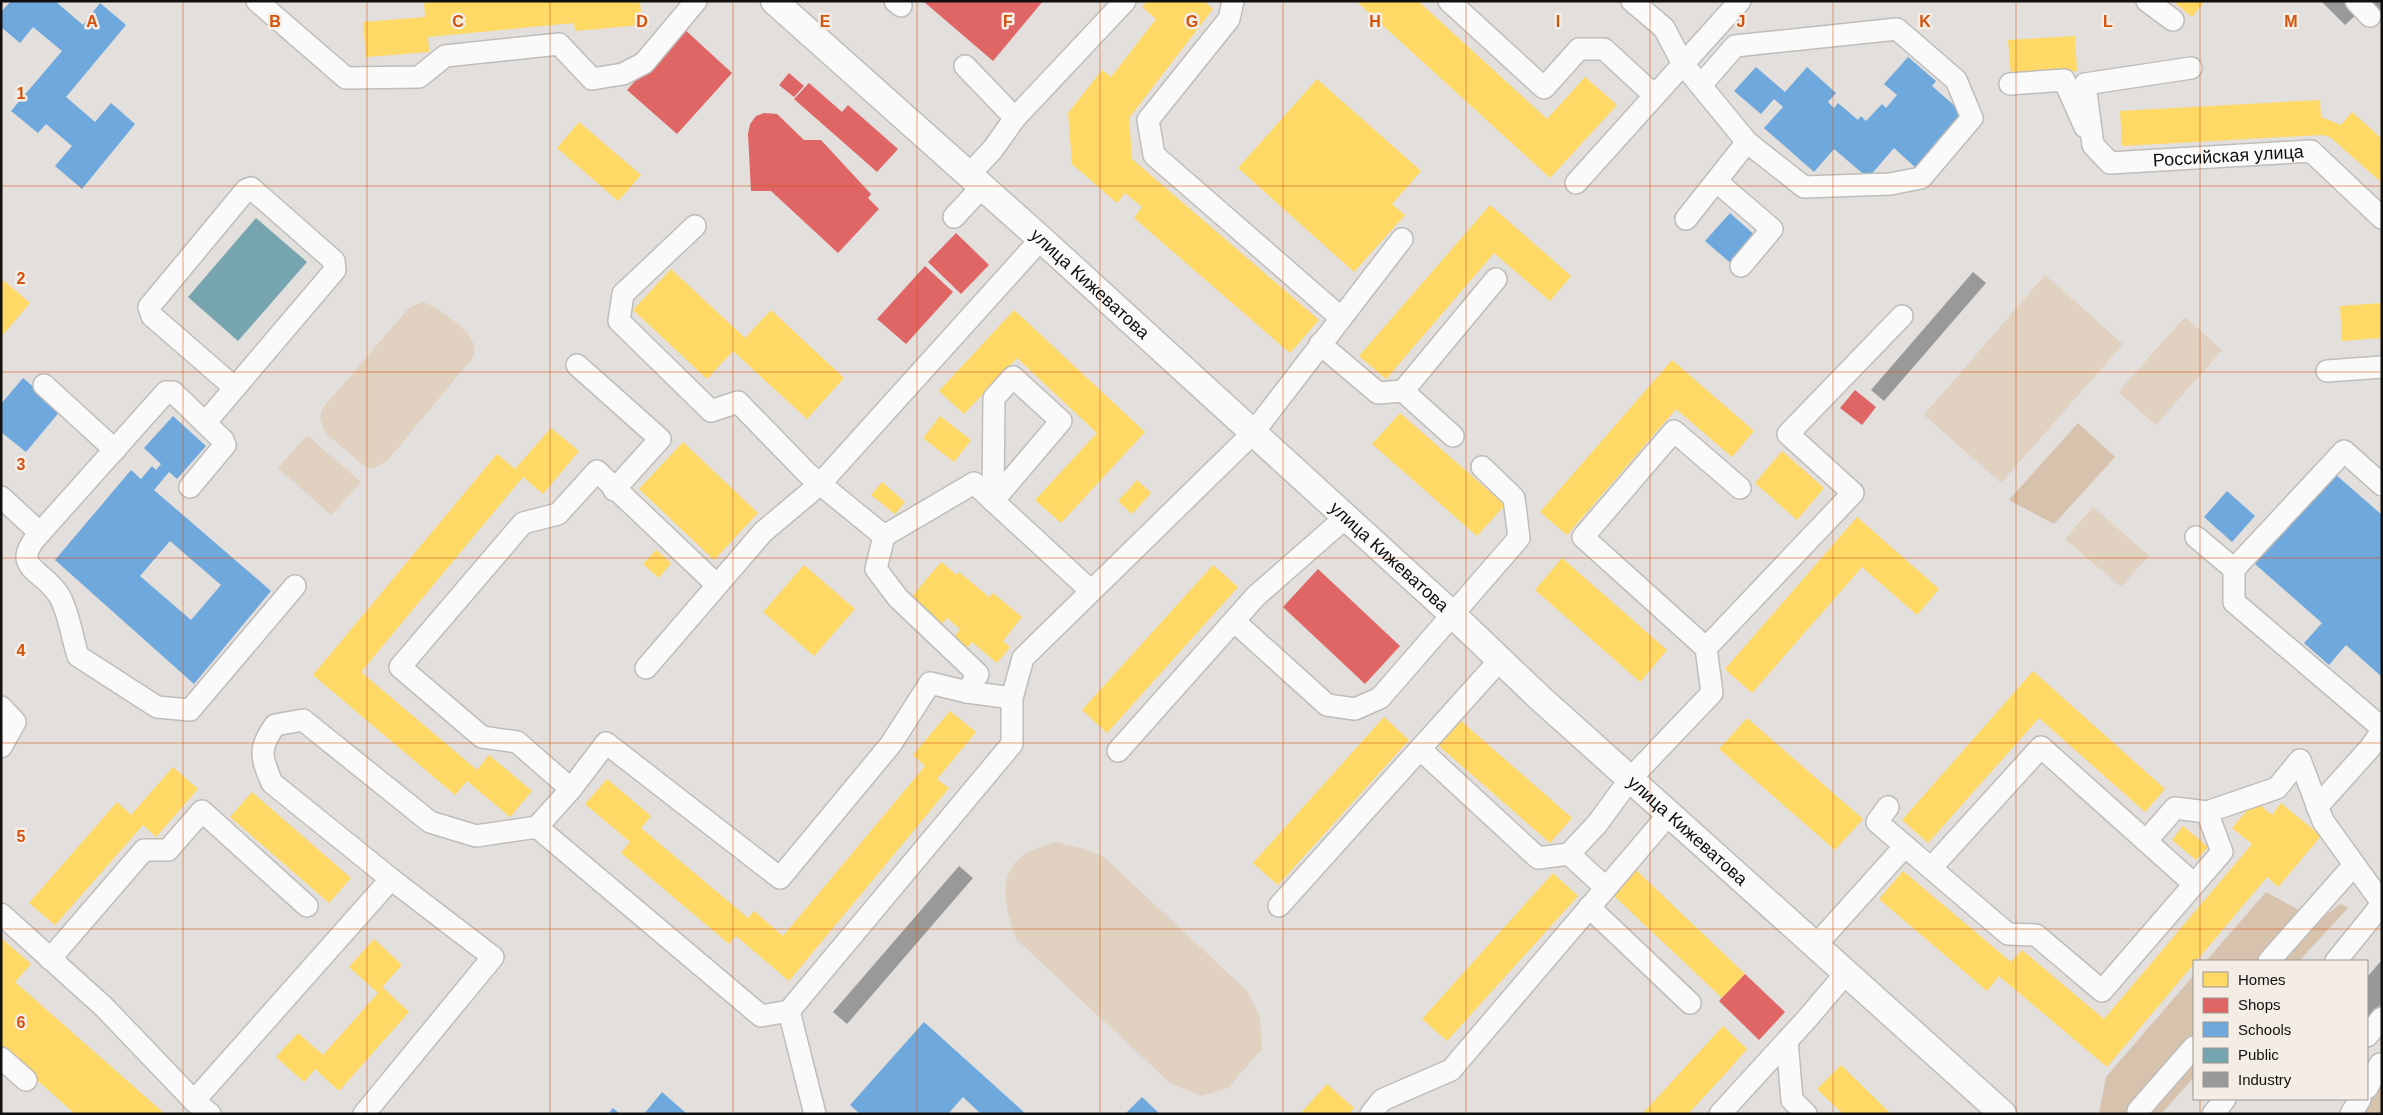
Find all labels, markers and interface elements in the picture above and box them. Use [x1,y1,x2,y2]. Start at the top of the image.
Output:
text: A [86,13,98,30]
text: B [269,13,281,30]
text: C [452,13,464,30]
text: D [636,13,648,30]
text: E [820,13,831,30]
text: F [1003,13,1013,30]
text: G [1186,13,1198,30]
text: H [1369,13,1381,30]
text: I [1556,13,1560,30]
text: J [1737,13,1745,30]
text: K [1919,13,1931,30]
text: L [2103,13,2113,30]
text: M [2284,13,2298,30]
text: 1 [17,85,26,102]
street label: Российская улица [2152,141,2305,170]
street label: улица Кижеватова [1027,225,1154,344]
text: 2 [17,270,26,287]
text: 3 [17,456,26,473]
street label: улица Кижеватова [1326,498,1453,616]
text: 4 [17,642,26,659]
street label: улица Кижеватова [1624,772,1752,890]
text: 5 [17,828,26,845]
legend [2193,960,2368,1100]
text: Homes [2238,971,2286,988]
text: Shops [2238,996,2281,1013]
text: 6 [17,1014,26,1031]
text: Schools [2238,1021,2291,1038]
text: Public [2238,1046,2279,1063]
text: Industry [2238,1071,2292,1088]

